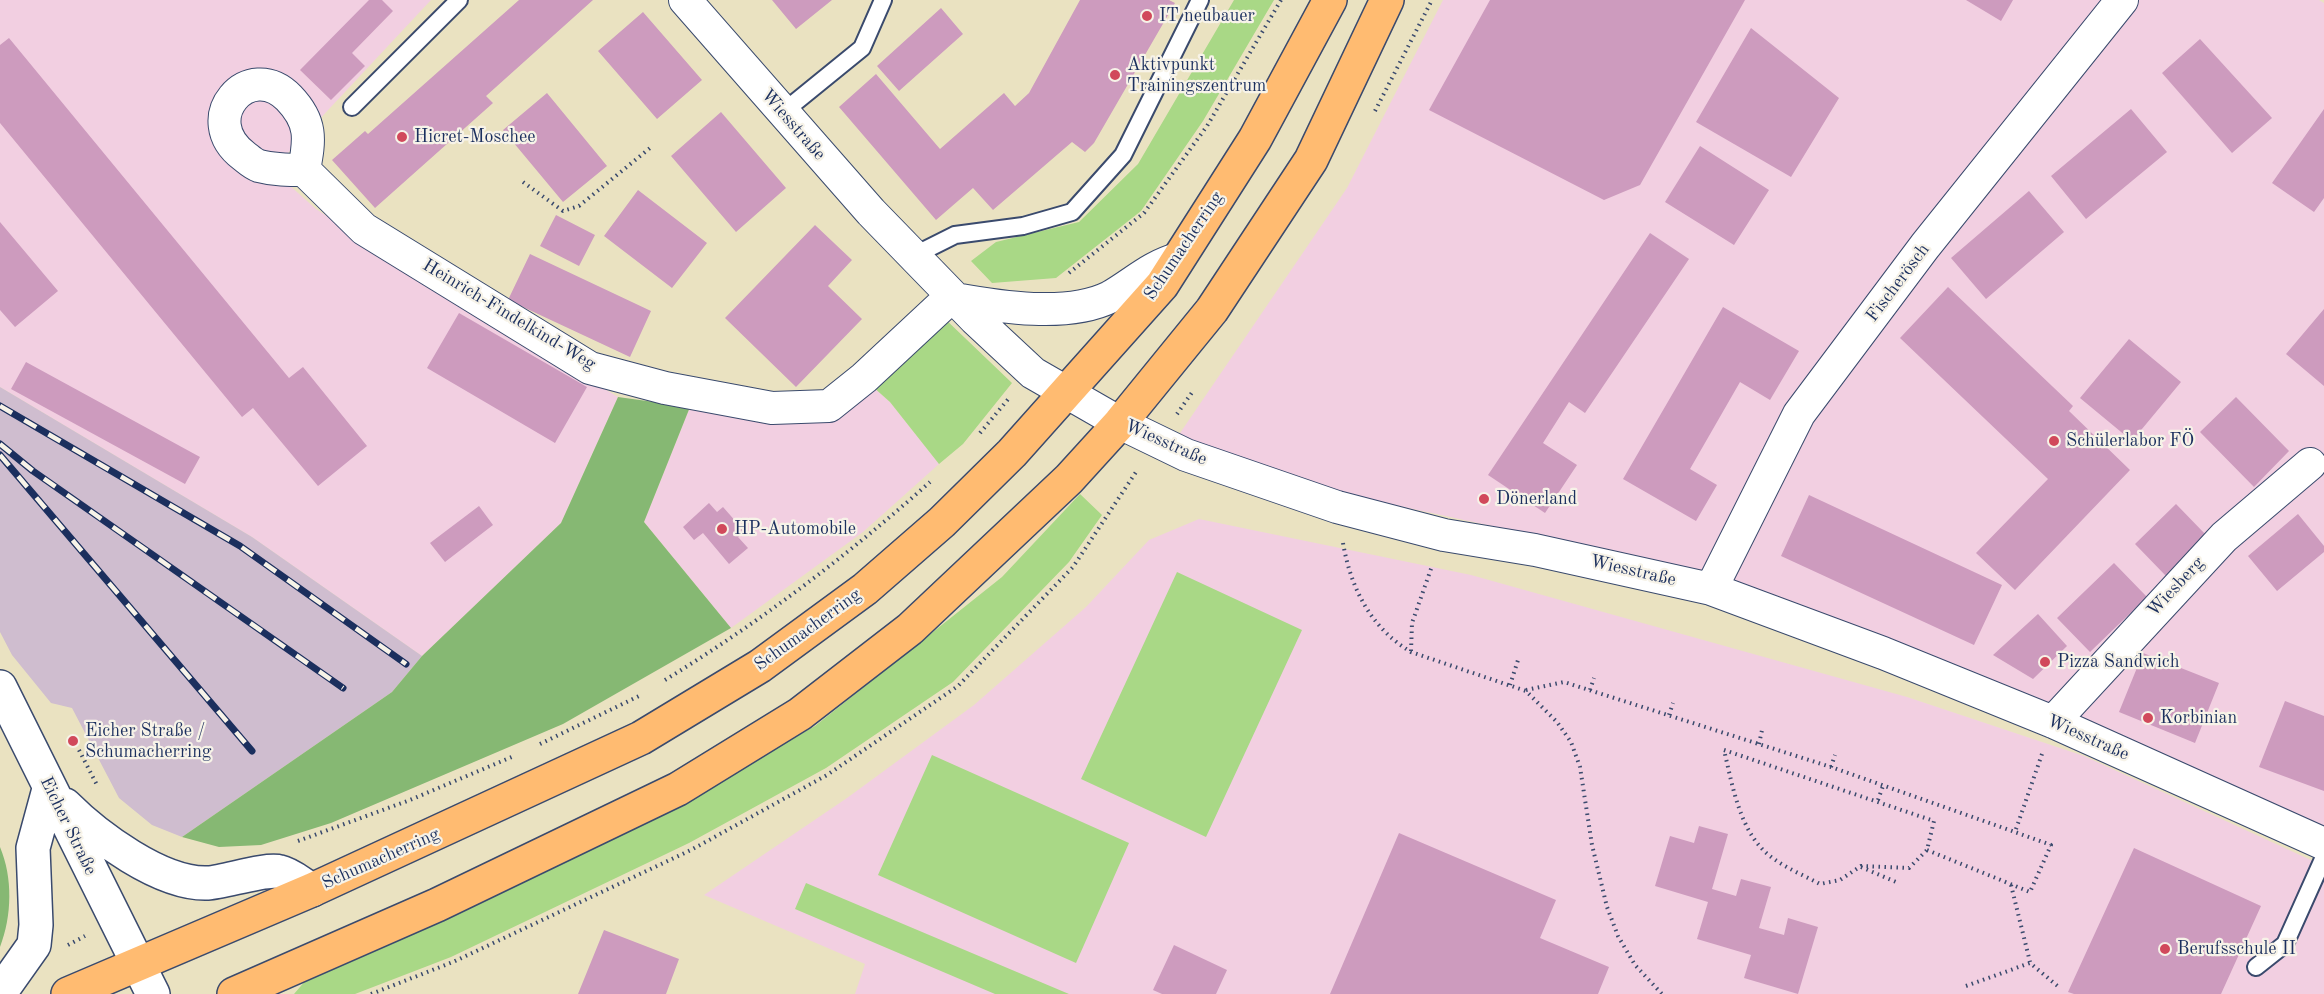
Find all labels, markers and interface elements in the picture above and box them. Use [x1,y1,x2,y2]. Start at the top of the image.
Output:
place label: IT neubauer [1159,5,1255,27]
marker: IT neubauer [1140,9,1154,23]
place label: Aktivpunkt Trainingszentrum [1127,54,1266,97]
marker: Aktivpunkt Trainingszentrum [1108,68,1122,82]
street label: Wiesstraße [756,85,830,165]
place label: Hicret-Moschee [414,126,536,148]
marker: Hicret-Moschee [395,130,409,144]
street label: Schumacherring [1140,187,1228,305]
street label: Fischerösch [1862,240,1934,326]
street label: Heinrich-Findelkind-Weg [418,255,600,375]
street label: Wiesstraße [1122,415,1210,471]
place label: Schülerlabor FÖ [2066,430,2194,452]
marker: Schülerlabor FÖ [2047,434,2061,448]
place label: Dönerland [1496,488,1577,510]
marker: Dönerland [1477,492,1491,506]
place label: HP-Automobile [734,518,856,540]
marker: HP-Automobile [715,522,729,536]
street label: Wiesstraße [1588,551,1678,591]
street label: Wiesberg [2143,553,2209,621]
street label: Schumacherring [750,584,866,676]
place label: Pizza Sandwich [2057,651,2180,673]
marker: Pizza Sandwich [2038,655,2052,669]
place label: Korbinian [2160,707,2237,729]
street label: Wiesstraße [2044,710,2132,766]
marker: Korbinian [2141,711,2155,725]
place label: Eicher Straße / Schumacherring [85,720,212,762]
marker: Eicher Straße / Schumacherring [66,734,80,748]
street label: Eicher Straße [35,773,101,879]
street label: Schumacherring [319,823,443,895]
place label: Berufsschule II [2177,938,2296,960]
marker: Berufsschule II [2158,942,2172,956]

